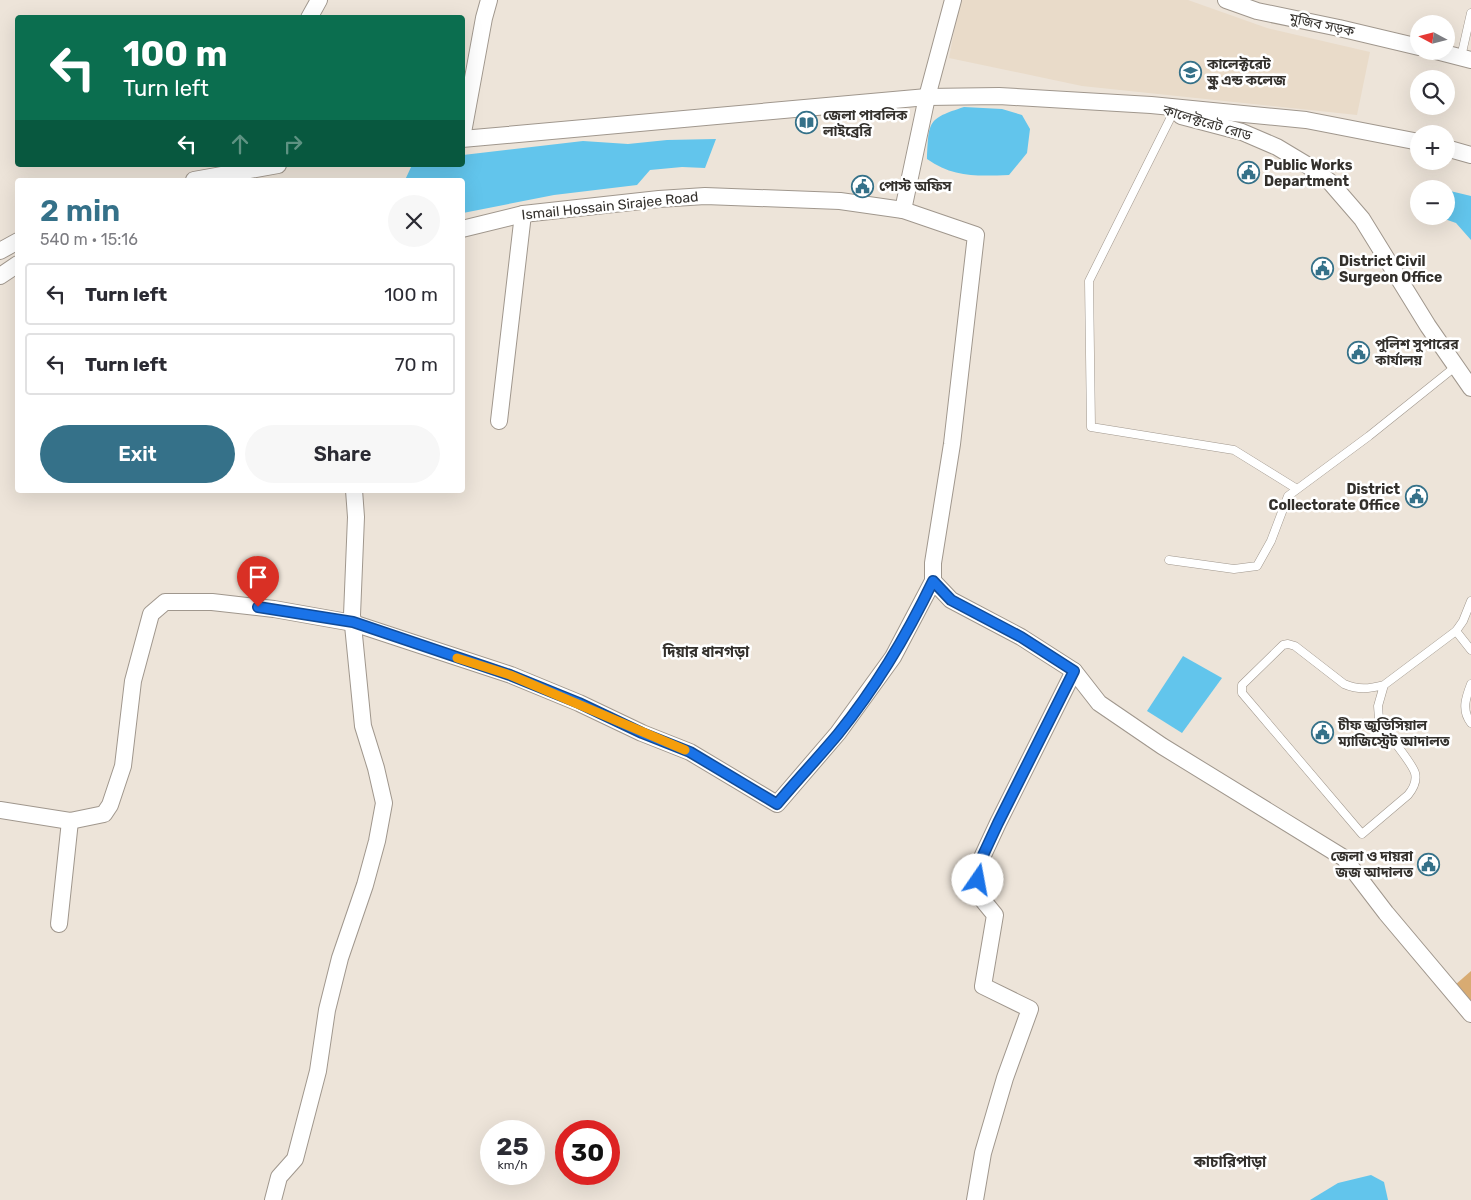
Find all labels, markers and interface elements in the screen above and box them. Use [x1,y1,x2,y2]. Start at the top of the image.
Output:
street label: মুজিব সড়ক [1287,10,1357,40]
north arrow [1410,15,1455,60]
map controls [1410,15,1455,225]
text: 100 m [123,33,228,75]
icon: left [40,35,105,100]
place label: কালেক্টরেট স্কুল এন্ড কলেজ [1206,56,1286,89]
school or university icon: কালেক্টরেট স্কুল এন্ড কলেজ [1179,60,1203,84]
button: search [1410,70,1455,115]
text: Turn left [123,75,209,102]
street label: কালেক্টরেট রোড [1160,101,1254,145]
place label: জেলা পাবলিক লাইব্রেরি [822,107,908,140]
library icon: জেলা পাবলিক লাইব্রেরি [795,111,819,135]
button: + [1410,125,1455,170]
icon: left [173,130,201,158]
icon: ahead [226,130,254,158]
icon: right [279,130,307,158]
place label: Public Works Department [1264,157,1353,190]
public building icon: Public Works Department [1236,161,1260,185]
public building icon: পোস্ট অফিস [851,174,875,198]
place label: পোস্ট অফিস [879,178,953,195]
button: − [1410,180,1455,225]
street label: Ismail Hossain Sirajee Road [521,188,699,224]
text: 2 min [40,193,120,229]
button: close [388,195,440,247]
text: 540 m · 15:16 [40,230,138,249]
place label: District Civil Surgeon Office [1339,253,1442,286]
public building icon: District Civil Surgeon Office [1311,257,1335,281]
icon: left [42,280,70,308]
text: Turn left [85,283,167,306]
text: 100 m [384,283,438,306]
place label: পুলিশ সুপারের কার্যালয় [1374,336,1459,369]
public building icon: পুলিশ সুপারের কার্যালয় [1347,340,1371,364]
icon: left [42,350,70,378]
text: Turn left [85,353,167,376]
text: 70 m [395,353,438,376]
button: Exit [40,425,235,483]
button: Share [245,425,440,483]
place label: District Collectorate Office [1269,481,1400,514]
public building icon: District Collectorate Office [1404,485,1428,509]
pin [237,556,279,607]
icon: arrive [244,563,272,591]
district label: দিয়ার ধানগড়া [662,643,750,661]
place label: চীফ জুডিসিয়াল ম্যাজিস্ট্রেট আদালত [1337,717,1450,750]
public building icon: চীফ জুডিসিয়াল ম্যাজিস্ট্রেট আদালত [1310,721,1334,745]
place label: জেলা ও দায়রা জজ আদালত [1331,848,1414,881]
public building icon: জেলা ও দায়রা জজ আদালত [1417,852,1441,876]
position arrow [951,853,1003,905]
speed limit sign: 30 [555,1120,620,1185]
text: 25 [496,1132,529,1161]
district label: কাচারিপাড়া [1193,1153,1267,1171]
text: km/h [498,1158,527,1172]

